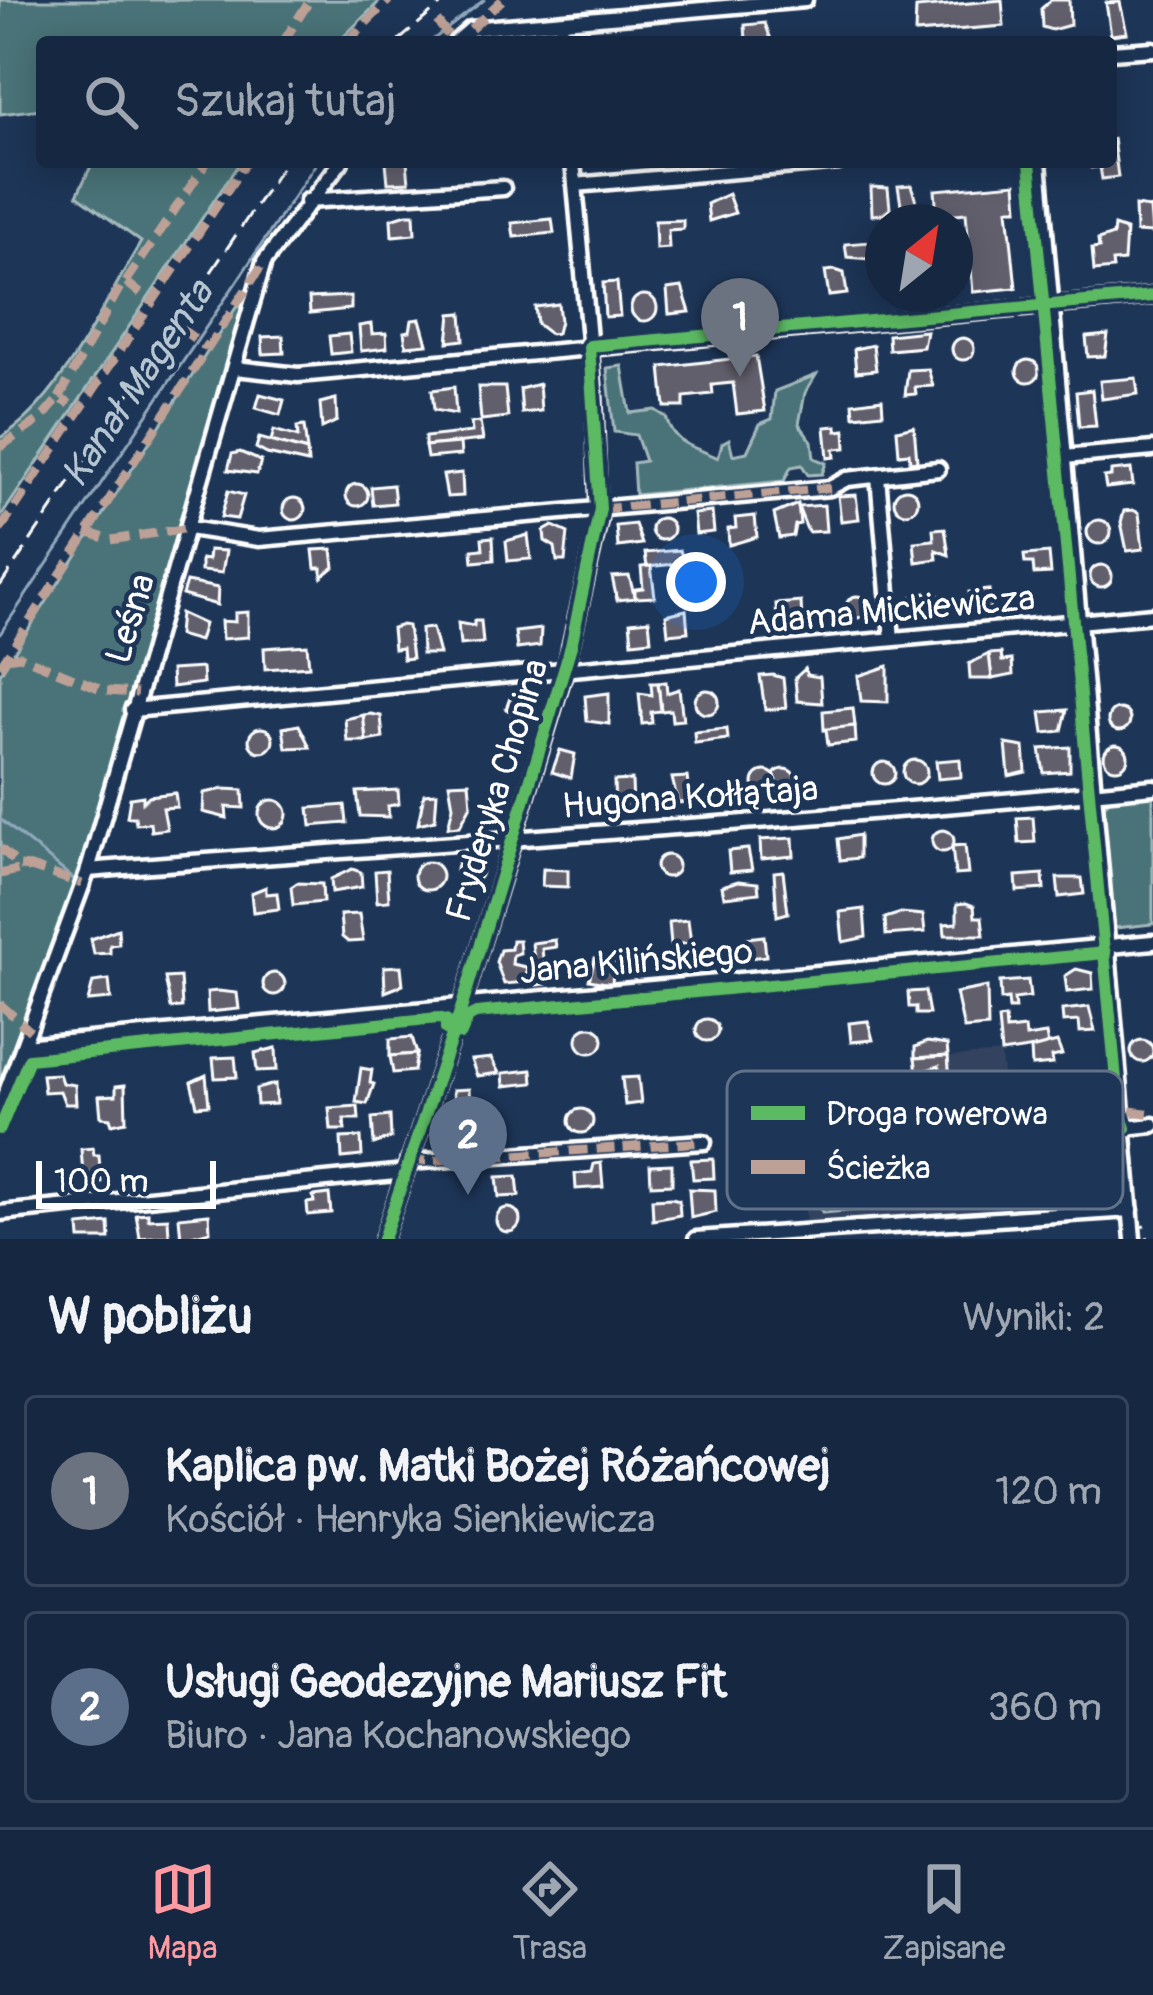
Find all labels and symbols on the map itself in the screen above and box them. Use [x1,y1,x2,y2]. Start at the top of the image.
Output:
north arrow [865,204,973,312]
water label: Kanał Magenta [50,270,225,496]
pin: 1 [701,278,779,377]
your location [666,552,726,612]
street label: Leśna [96,568,165,669]
street label: Adama Mickiewicza [745,576,1037,645]
street label: Fryderyka Chopina [436,654,559,927]
street label: Hugona Kołłątaja [561,766,820,829]
street label: Jana Kilińskiego [517,929,755,994]
legend [727,1071,1123,1209]
text: Droga rowerowa [826,1094,1048,1135]
pin: 2 [429,1096,507,1195]
text: Ścieżka [826,1148,931,1189]
scale bar [36,1155,216,1208]

